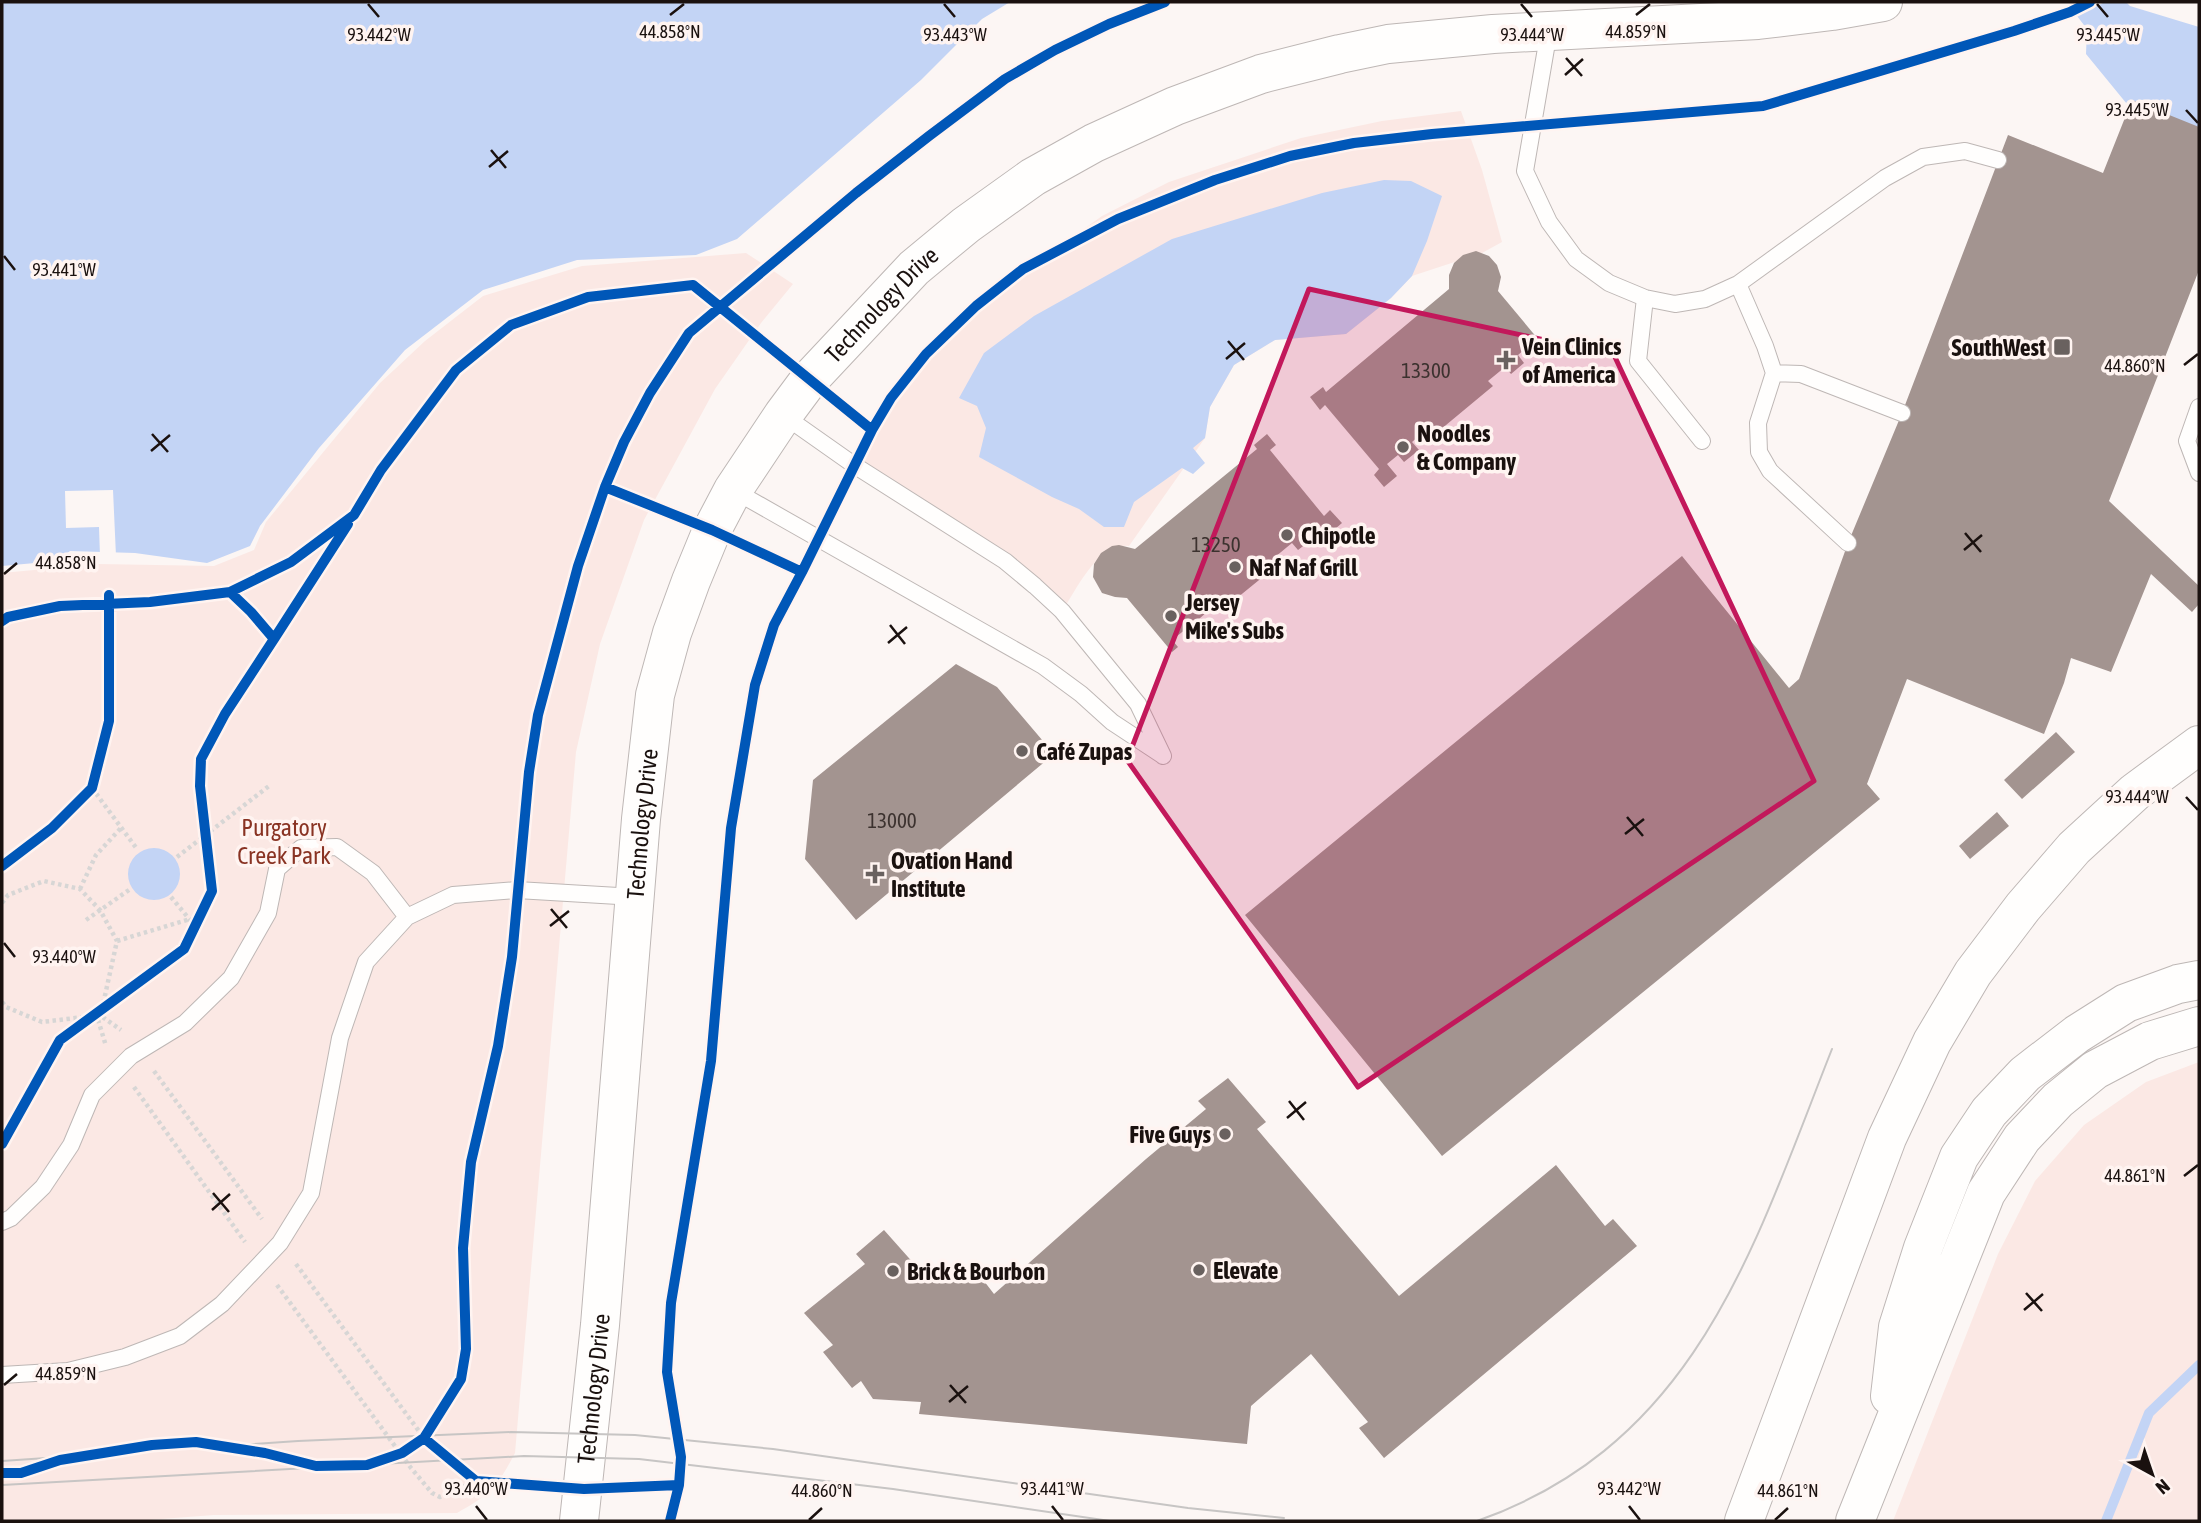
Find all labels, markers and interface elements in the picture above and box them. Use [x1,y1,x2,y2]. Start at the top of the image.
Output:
text: 44.858°N [639,21,701,42]
text: 44.859°N [1605,21,1667,42]
text: 93.442°W [347,24,411,45]
text: 93.443°W [923,24,987,45]
text: 93.444°W [1500,24,1564,45]
text: 93.445°W [2076,24,2140,45]
text: 93.445°W [2105,99,2169,120]
street label: Technology Drive [819,241,943,368]
text: 93.441°W [32,259,96,280]
place label: Vein Clinics of America [1521,333,1622,388]
place label: SouthWest [1952,334,2046,361]
marker: SouthWest [2052,337,2072,357]
marker: Vein Clinics of America [1496,350,1516,370]
text: 44.860°N [2104,355,2166,376]
house number: 13300 [1401,358,1451,382]
place label: Noodles & Company [1417,420,1516,475]
marker: Noodles & Company [1395,439,1411,455]
place label: Chipotle [1301,522,1376,549]
marker: Chipotle [1279,527,1295,543]
house number: 13250 [1191,532,1241,556]
text: 44.858°N [35,552,97,573]
place label: Naf Naf Grill [1249,554,1358,581]
marker: Naf Naf Grill [1227,559,1243,575]
place label: Jersey Mike's Subs [1184,589,1285,644]
marker: Jersey Mike's Subs [1163,608,1179,624]
place label: Café Zupas [1036,738,1133,765]
marker: Café Zupas [1014,743,1030,759]
street label: Technology Drive [621,747,662,900]
text: 93.444°W [2105,786,2169,807]
house number: 13000 [867,808,917,832]
park label: Purgatory Creek Park [237,814,331,869]
place label: Ovation Hand Institute [891,847,1013,902]
marker: Ovation Hand Institute [865,864,885,884]
text: 93.440°W [32,946,96,967]
place label: Five Guys [1129,1121,1212,1148]
marker: Five Guys [1217,1126,1233,1142]
text: 44.861°N [2104,1165,2166,1186]
place label: Elevate [1213,1257,1278,1284]
place label: Brick & Bourbon [907,1258,1045,1285]
marker: Elevate [1191,1262,1207,1278]
marker: Brick & Bourbon [885,1263,901,1279]
street label: Technology Drive [572,1313,614,1465]
text: 44.859°N [35,1363,97,1384]
north arrow [2117,1439,2187,1509]
text: N [2152,1475,2174,1499]
text: 93.440°W [444,1478,508,1499]
text: 93.441°W [1020,1478,1084,1499]
text: 93.442°W [1597,1478,1661,1499]
text: 44.860°N [791,1480,853,1501]
text: 44.861°N [1757,1480,1819,1501]

